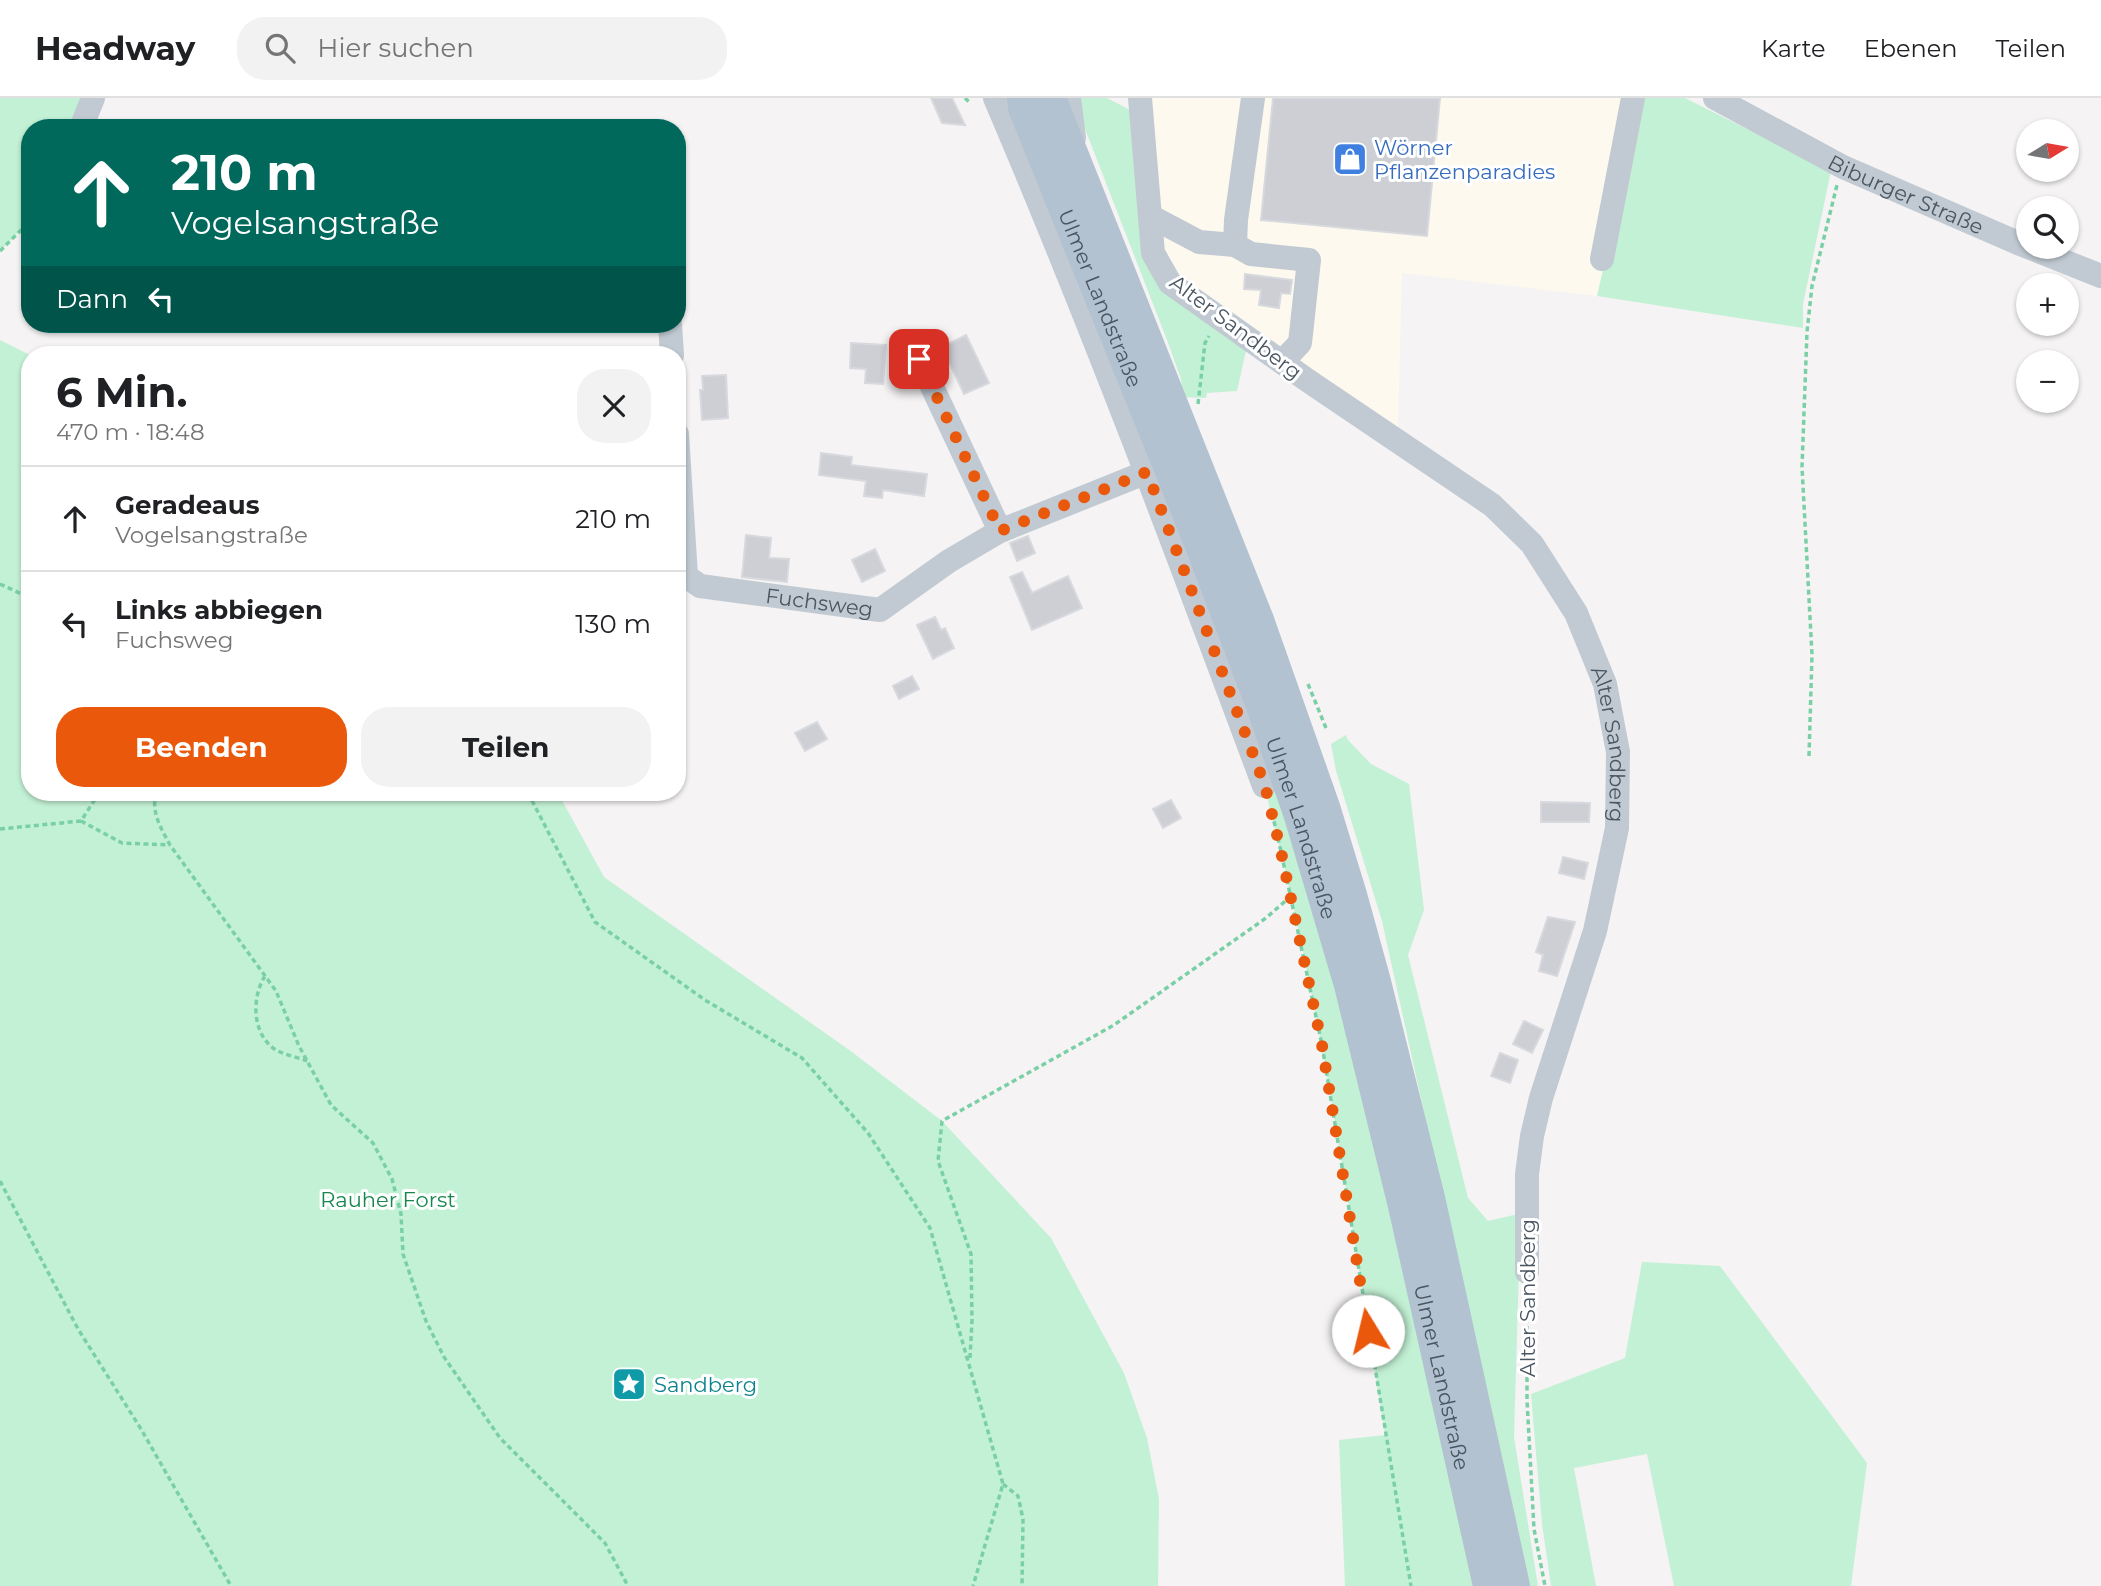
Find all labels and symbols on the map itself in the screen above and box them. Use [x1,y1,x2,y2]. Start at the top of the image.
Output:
north arrow [2016,119,2079,182]
place label: Wörner Pflanzenparadies [1374,135,1555,184]
shop icon: Wörner Pflanzenparadies [1331,140,1369,178]
street label: Biburger Straße [1824,149,1988,239]
street label: Ulmer Landstraße [1054,205,1148,391]
street label: Alter Sandberg [1165,269,1307,385]
pin [889,329,949,389]
street label: Fuchsweg [764,582,875,621]
street label: Alter Sandberg [1586,662,1632,823]
street label: Ulmer Landstraße [1261,733,1342,922]
park label: Rauher Forst [320,1187,456,1212]
street label: Alter Sandberg [1515,1219,1540,1377]
street label: Ulmer Landstraße [1409,1282,1475,1472]
position arrow [1331,1294,1405,1368]
place icon: Sandberg [610,1365,648,1403]
place label: Sandberg [654,1372,757,1397]

